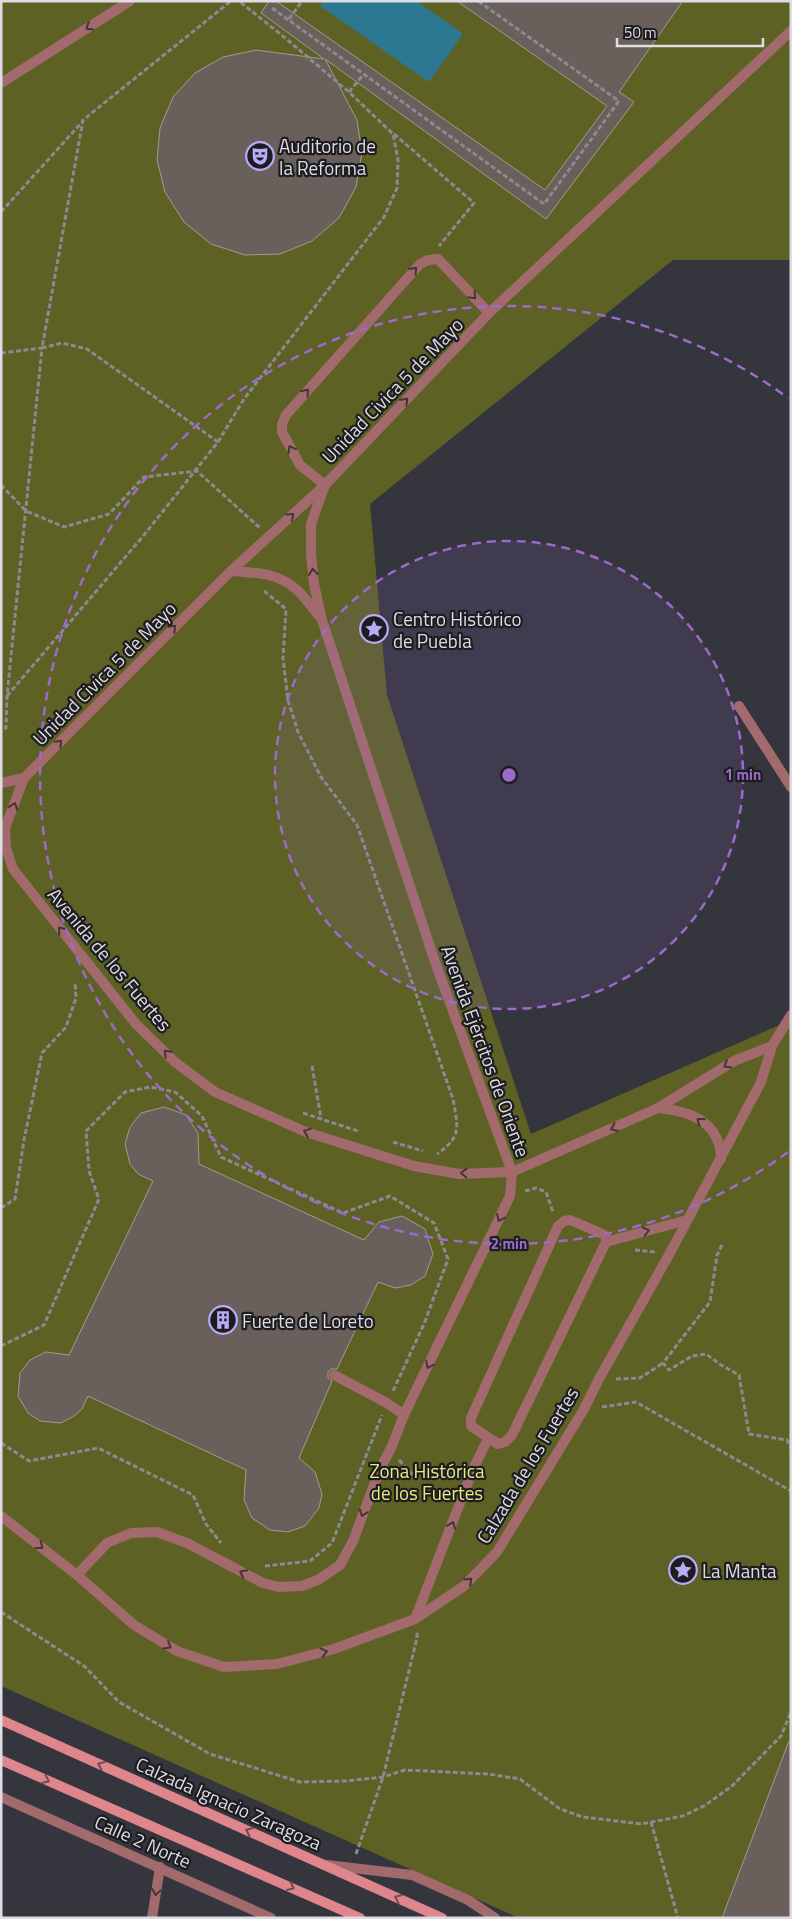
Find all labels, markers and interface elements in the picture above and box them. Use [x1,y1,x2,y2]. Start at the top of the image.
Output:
scale bar [617,15,763,47]
one-way arrow [85,21,94,31]
text: 50 m [624,21,657,44]
place label: Auditorio de la Reforma [279,131,376,182]
theatre icon: Auditorio de la Reforma [245,141,275,171]
one-way arrow [408,267,417,276]
one-way arrow [467,291,476,300]
street label: Unidad Civica 5 de Mayo [314,310,470,470]
one-way arrow [300,388,309,397]
one-way arrow [399,398,408,407]
one-way arrow [288,445,298,454]
one-way arrow [286,513,295,522]
one-way arrow [308,568,319,576]
street label: Unidad Civica 5 de Mayo [25,594,183,752]
place label: Centro Histórico de Puebla [393,604,522,655]
place icon: Centro Histórico de Puebla [359,614,389,644]
one-way arrow [168,625,177,634]
one-way arrow [53,740,62,749]
text: 1 min [725,763,761,786]
centre of rings [500,766,518,784]
one-way arrow [8,802,18,811]
street label: Avenida de los Fuertes [41,881,179,1037]
one-way arrow [59,927,67,936]
street label: Avenida Ejércitos de Oriente [434,941,538,1161]
one-way arrow [163,1050,172,1059]
one-way arrow [724,1059,733,1068]
one-way arrow [697,1117,706,1126]
one-way arrow [610,1121,619,1132]
one-way arrow [304,1127,312,1137]
one-way arrow [459,1168,467,1179]
one-way arrow [496,1213,506,1222]
one-way arrow [642,1226,651,1237]
text: 2 min [491,1232,527,1255]
building icon: Fuerte de Loreto [208,1305,238,1335]
place label: Fuerte de Loreto [242,1306,374,1335]
one-way arrow [424,1360,435,1369]
street label: Calzada de los Fuertes [469,1381,585,1549]
park label: Zona Histórica de los Fuertes [370,1456,485,1507]
one-way arrow [359,1508,369,1517]
one-way arrow [446,1521,456,1530]
one-way arrow [34,1540,44,1549]
place icon: La Manta [668,1555,698,1585]
place label: La Manta [702,1556,777,1585]
one-way arrow [239,1569,248,1579]
one-way arrow [463,1578,472,1587]
one-way arrow [162,1639,171,1649]
one-way arrow [320,1647,328,1657]
street label: Calzada Ignacio Zaragoza [132,1749,327,1857]
one-way arrow [97,1760,106,1771]
one-way arrow [41,1774,50,1785]
street label: Calle 2 Norte [90,1807,196,1875]
one-way arrow [245,1827,254,1837]
one-way arrow [286,1881,295,1892]
one-way arrow [151,1888,161,1897]
one-way arrow [394,1894,403,1904]

